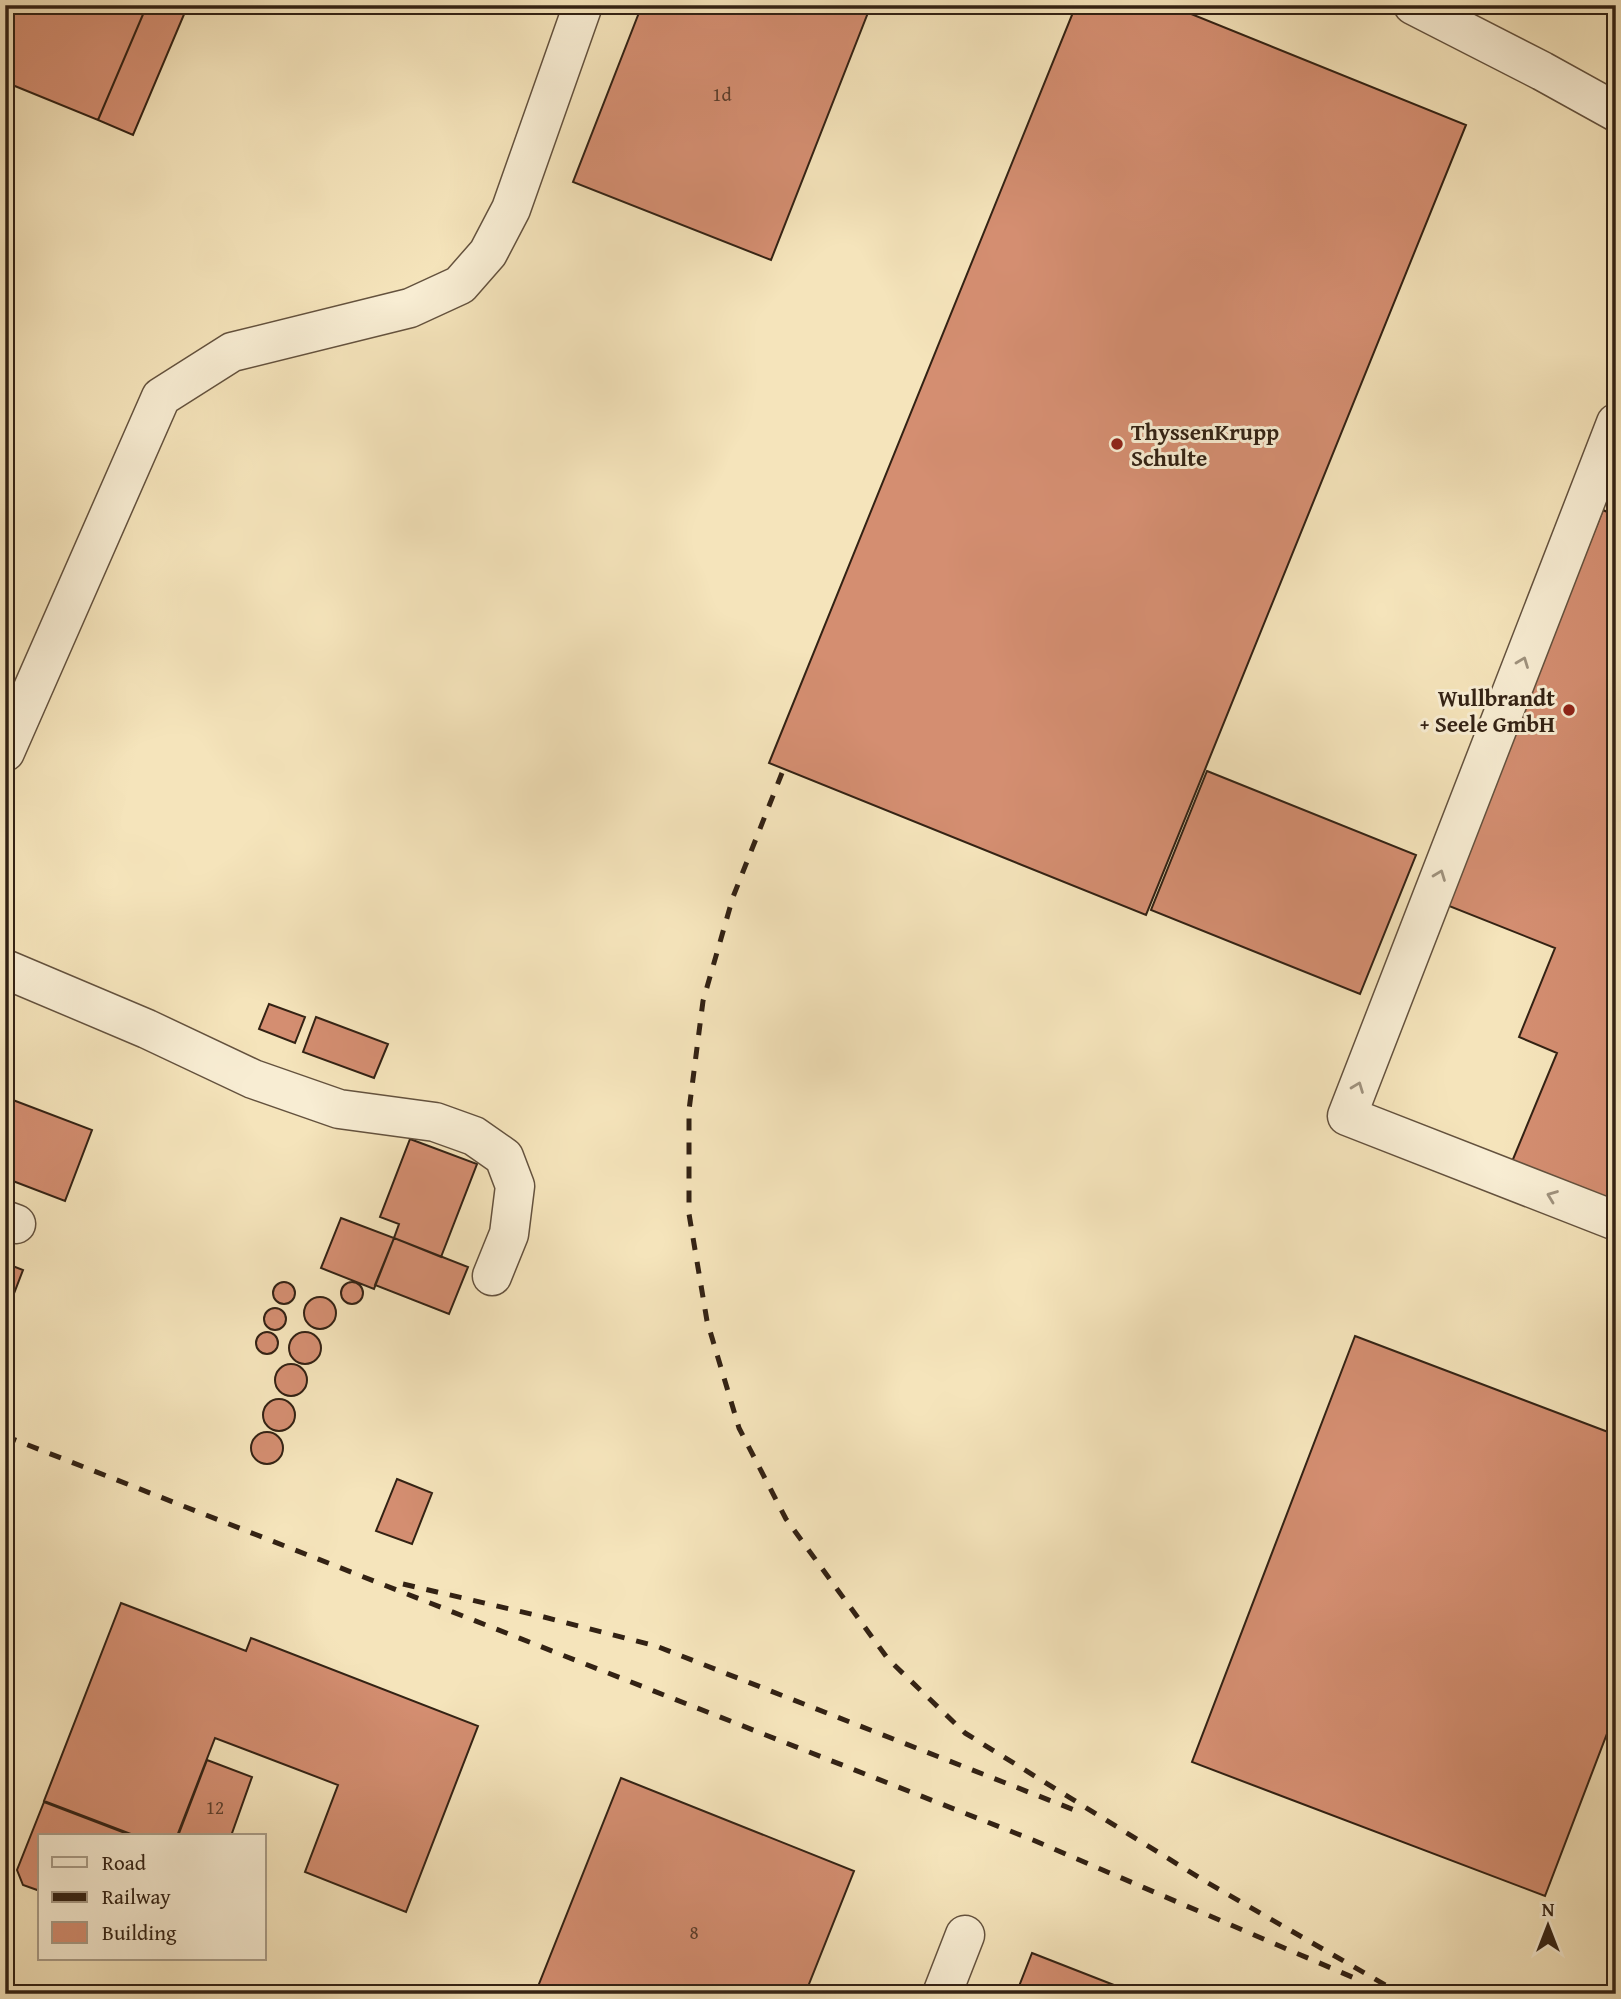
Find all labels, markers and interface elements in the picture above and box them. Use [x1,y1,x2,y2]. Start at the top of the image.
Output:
house number: 1d [712,80,732,108]
place label: ThyssenKrupp Schulte [1131,415,1279,474]
marker: ThyssenKrupp Schulte [1109,436,1125,452]
one-way arrow [1514,657,1528,669]
place label: Wullbrandt + Seele GmbH [1420,681,1555,740]
marker: Wullbrandt + Seele GmbH [1561,702,1577,718]
one-way arrow [1432,869,1446,881]
one-way arrow [1349,1081,1363,1093]
one-way arrow [1547,1190,1559,1204]
house number: 12 [206,1793,224,1821]
legend [38,1834,266,1960]
text: Road [102,1847,147,1878]
text: Railway [102,1881,171,1912]
north arrow [1512,1890,1582,1960]
text: N [1542,1895,1555,1923]
text: Building [102,1917,177,1948]
house number: 8 [689,1918,699,1946]

